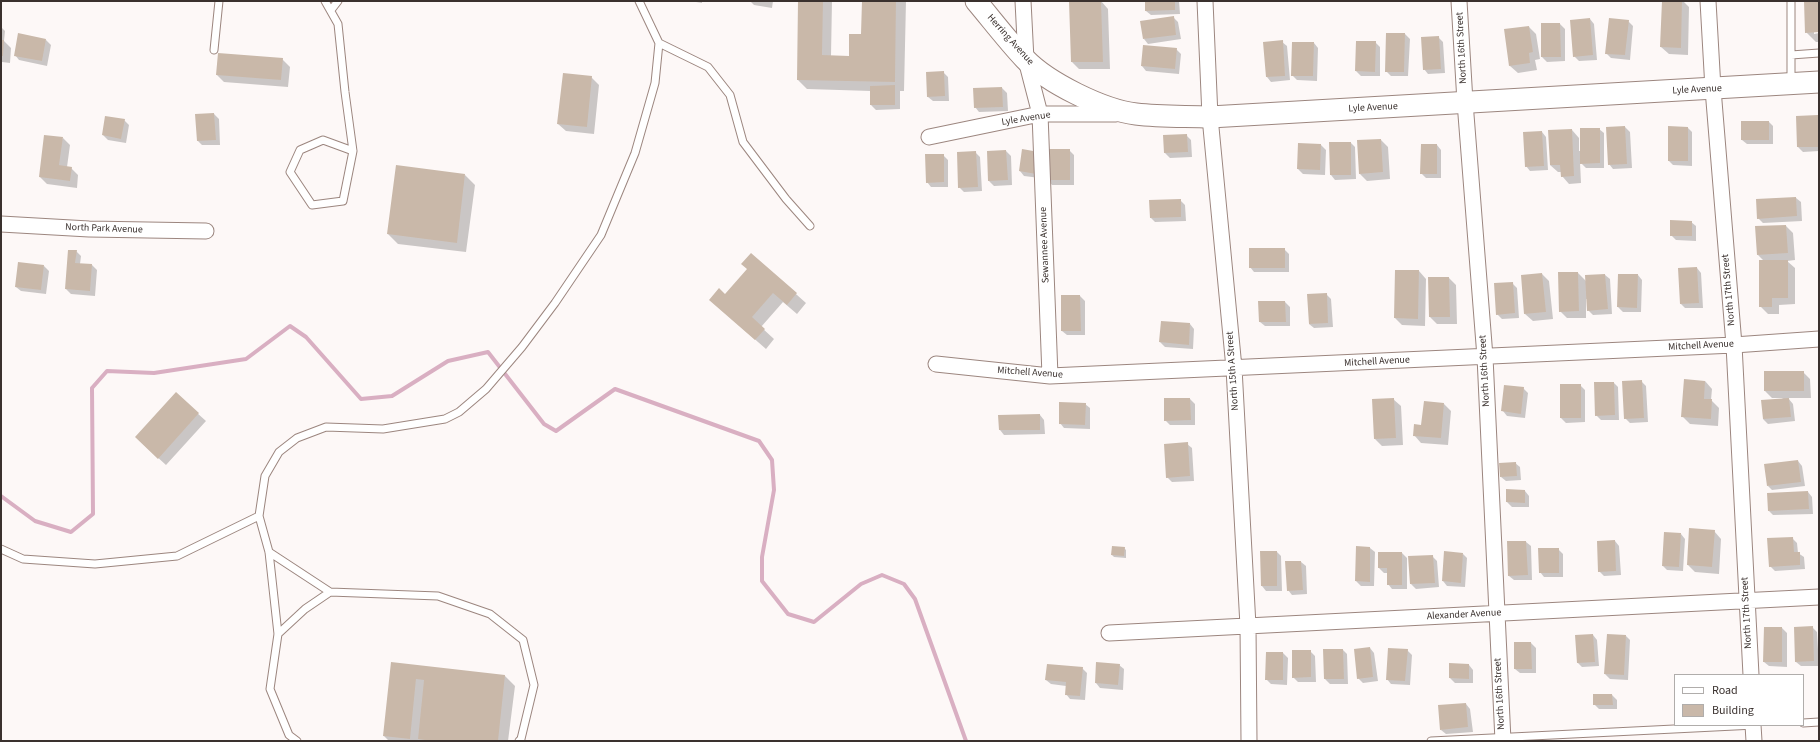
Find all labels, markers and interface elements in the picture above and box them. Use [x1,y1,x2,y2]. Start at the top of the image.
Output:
street label: Herring Avenue [984,12,1036,68]
street label: North 16th Street [1454,12,1470,84]
street label: Lyle Avenue [1672,83,1722,97]
street label: Lyle Avenue [1348,101,1398,115]
street label: Lyle Avenue [1001,109,1051,129]
street label: Sewannee Avenue [1038,207,1052,283]
street label: North Park Avenue [65,222,143,236]
street label: North 17th Street [1720,254,1738,326]
street label: North 15th A Street [1224,331,1242,411]
street label: North 16th Street [1477,335,1493,407]
street label: Mitchell Avenue [1668,338,1734,354]
street label: Mitchell Avenue [1344,354,1410,370]
street label: Mitchell Avenue [997,365,1063,381]
street label: North 17th Street [1739,577,1755,649]
street label: Alexander Avenue [1426,607,1502,623]
street label: North 16th Street [1492,658,1508,730]
legend [1674,674,1804,726]
text: Road [1712,682,1738,699]
text: Building [1712,702,1754,719]

